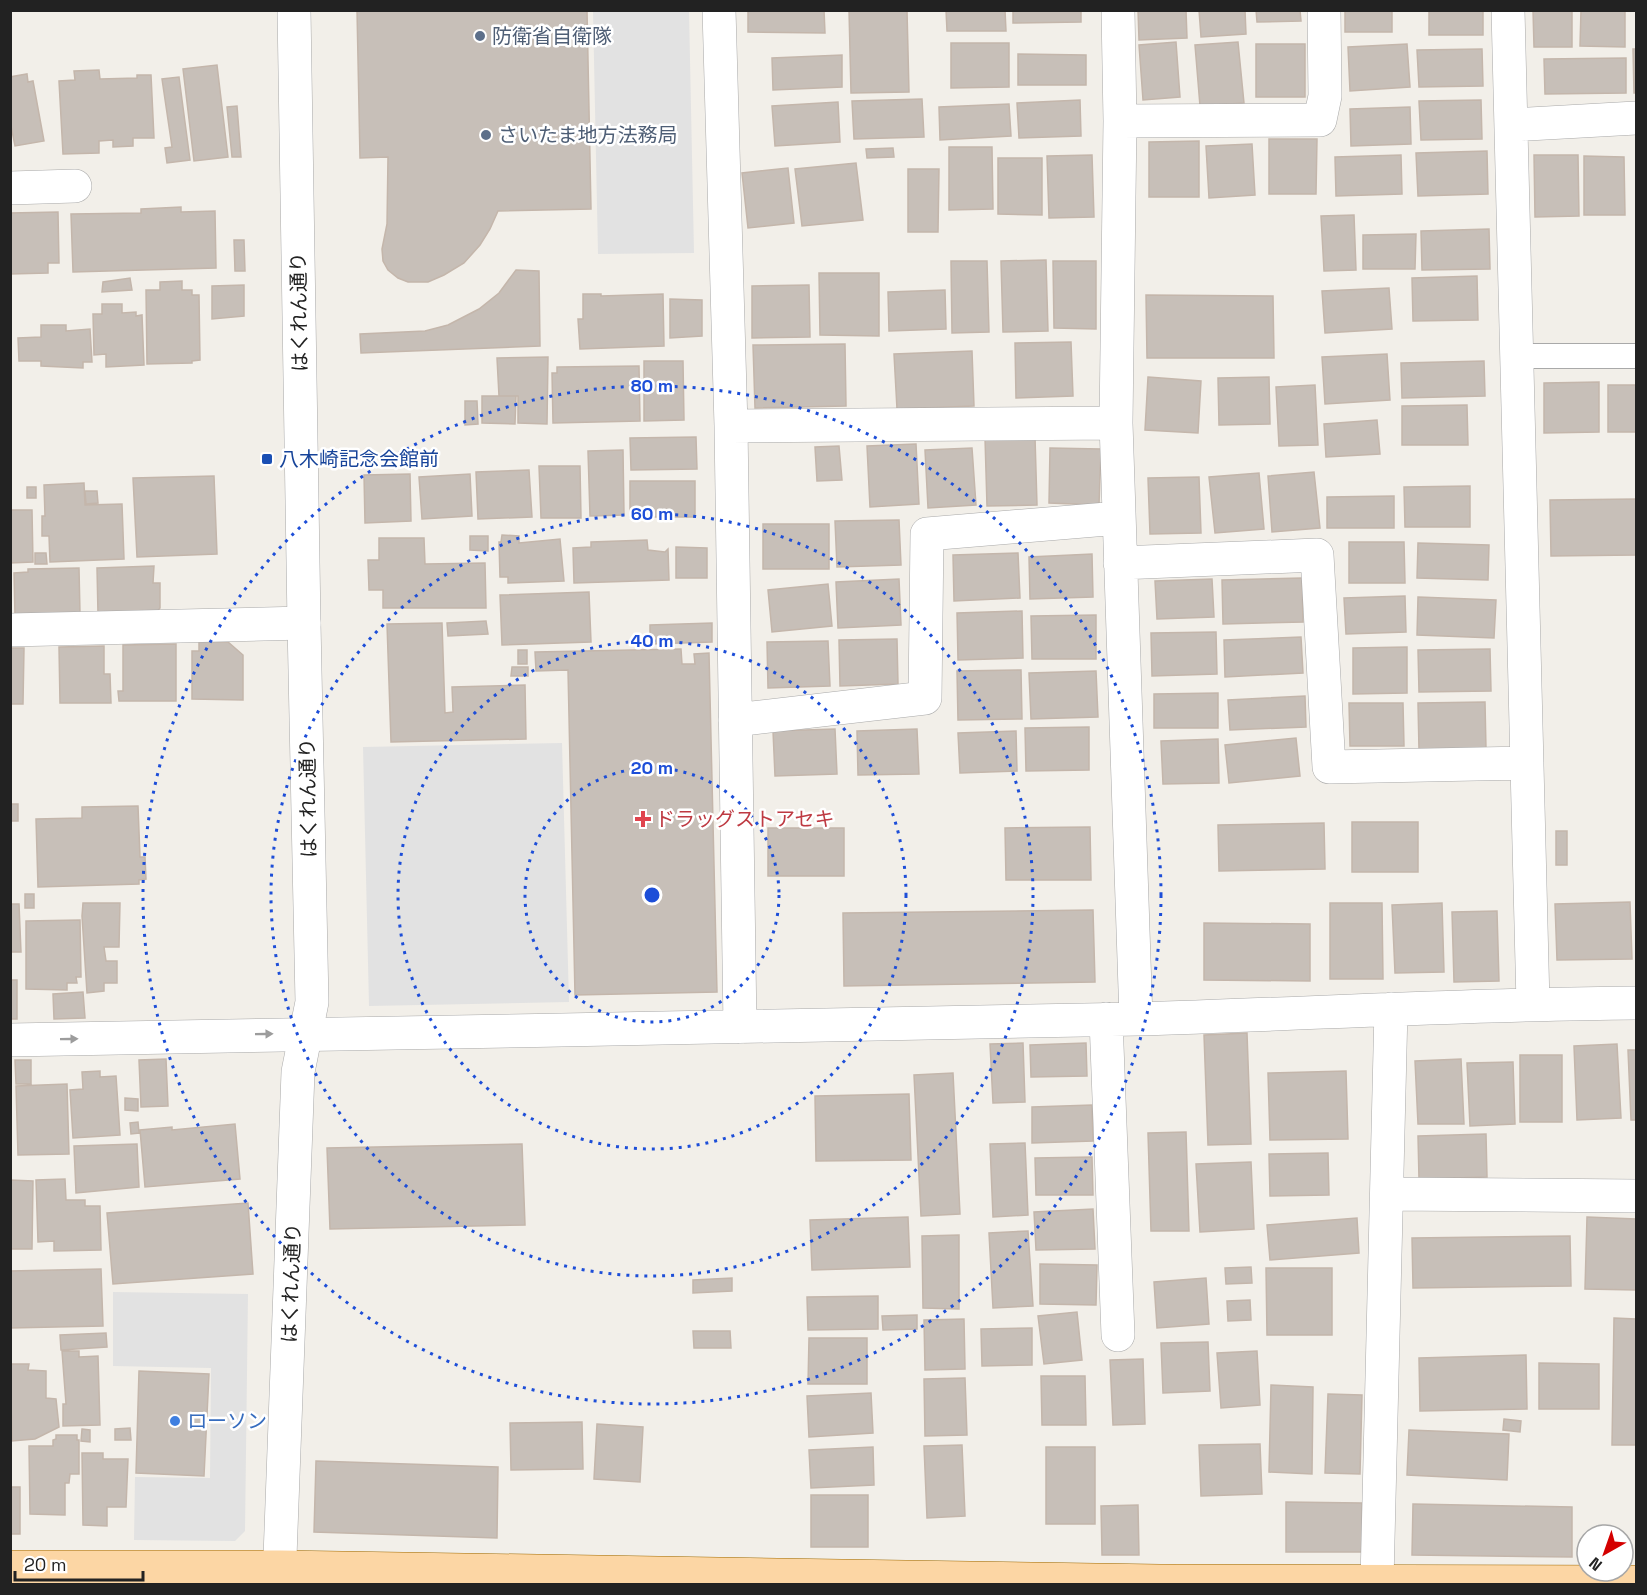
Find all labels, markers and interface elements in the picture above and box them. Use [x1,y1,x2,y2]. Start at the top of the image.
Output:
place label: 防衛省自衛隊 [492,23,612,49]
marker: 防衛省自衛隊 [473,29,487,43]
place label: さいたま地方法務局 [498,122,677,148]
marker: さいたま地方法務局 [479,128,493,142]
street label: はくれん通り [285,252,313,372]
text: 80 m [631,374,673,397]
place label: 八木崎記念会館前 [279,446,439,472]
marker: 八木崎記念会館前 [260,452,274,466]
text: 60 m [631,502,673,525]
text: 40 m [630,629,674,652]
street label: はくれん通り [294,738,322,858]
text: 20 m [631,756,673,779]
place label: ドラッグストアセキ [655,806,835,832]
marker: ドラッグストアセキ [636,812,650,826]
centre of rings [642,885,662,905]
one-way arrow [254,1029,273,1039]
one-way arrow [59,1034,78,1044]
street label: はくれん通り [276,1223,306,1343]
place label: ローソン [187,1408,267,1434]
marker: ローソン [168,1414,182,1428]
north arrow [1575,1523,1635,1583]
scale bar [15,1544,142,1582]
text: 20 m [24,1553,67,1576]
text: N [1585,1553,1607,1576]

